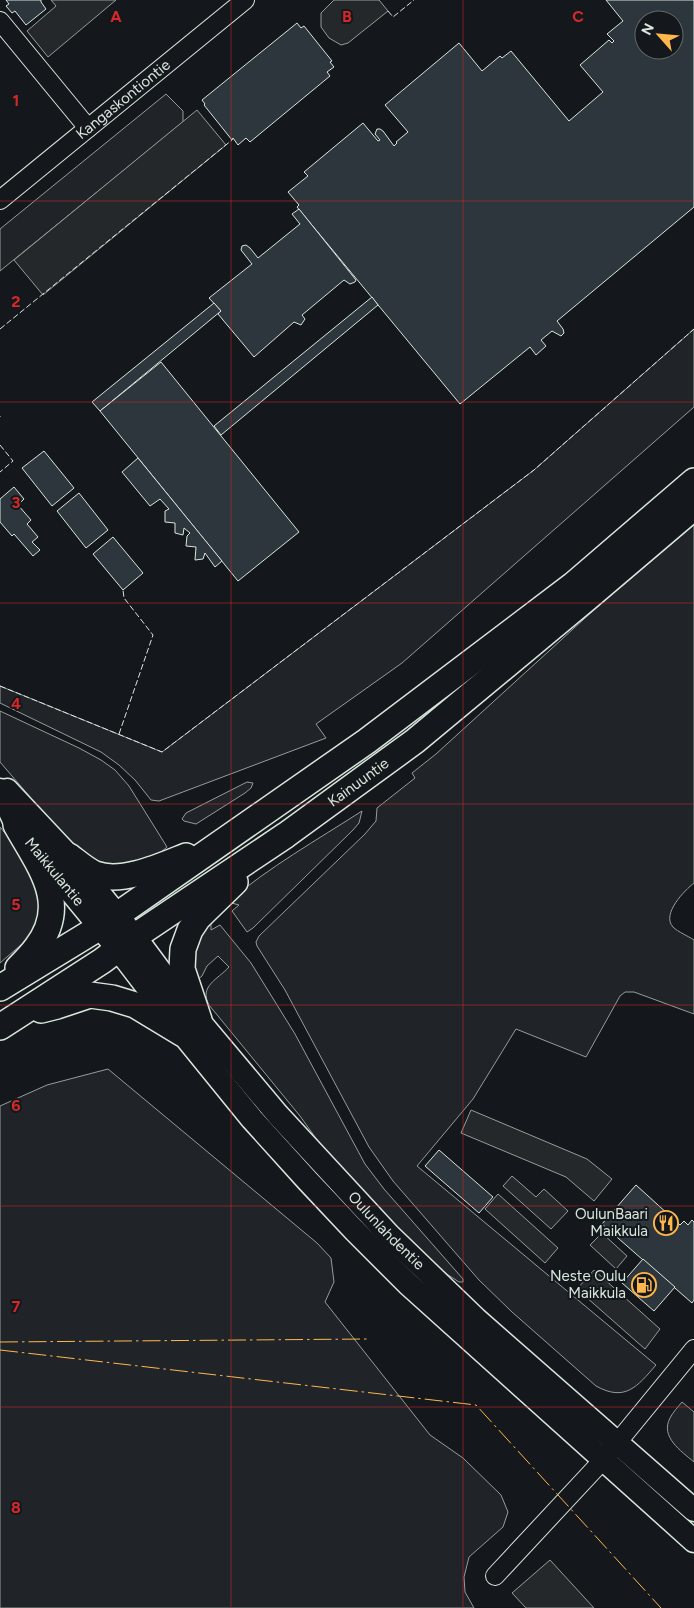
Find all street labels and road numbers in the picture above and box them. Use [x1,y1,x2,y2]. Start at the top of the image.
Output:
street label: Kangaskontiontie [72,56,174,143]
street label: Kainuuntie [324,754,392,811]
street label: Maikkulantie [21,834,88,910]
street label: Oulunlahdentie [344,1188,428,1274]

